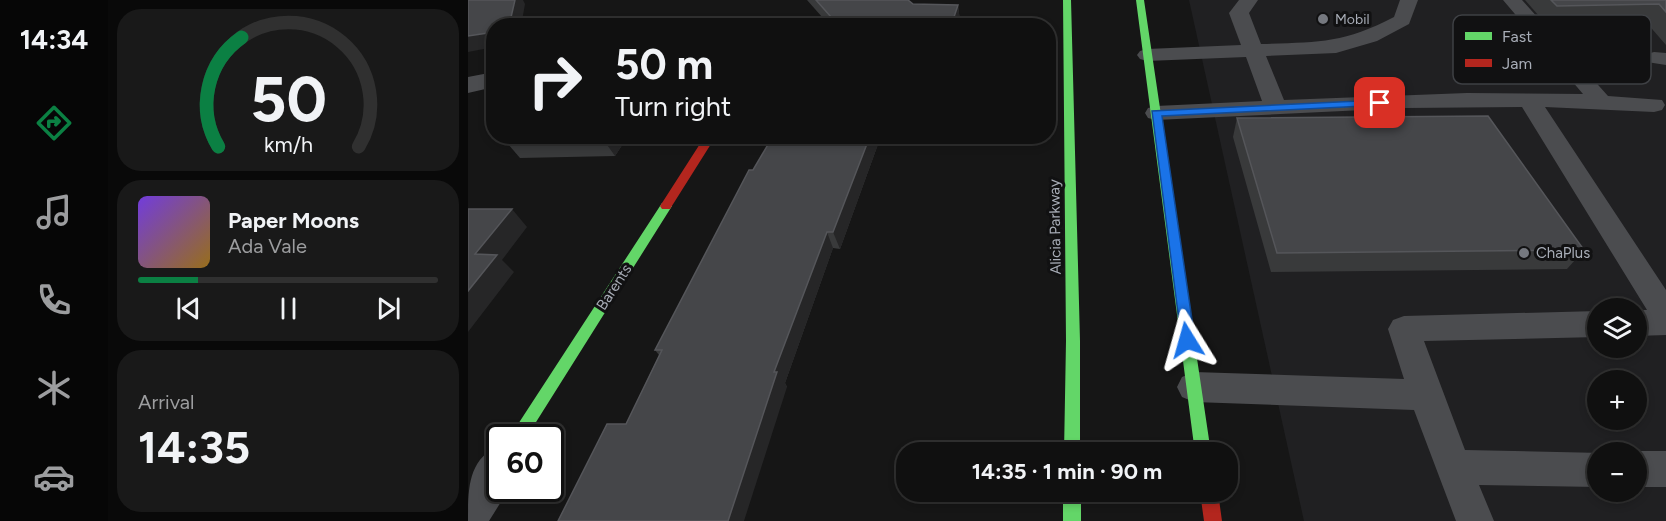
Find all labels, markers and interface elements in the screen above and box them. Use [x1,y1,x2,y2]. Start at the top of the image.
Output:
place label: Mobil [1335,11,1370,28]
marker: Mobil [1316,12,1330,26]
legend [1453,15,1651,84]
text: 14:34 [20,23,88,56]
text: Fast [1502,27,1532,46]
text: 50 m [615,39,713,90]
icon: right [516,42,594,120]
text: Jam [1502,54,1532,73]
text: 50 [250,62,326,137]
pin [1354,77,1405,128]
icon: arrive [1363,86,1396,119]
text: Turn right [615,90,731,123]
icon: directions [33,102,75,144]
text: km/h [264,132,312,157]
street label: Alicia Parkway [1045,179,1065,275]
icon: music [33,191,75,233]
text: Paper Moons [228,207,359,234]
text: Ada Vale [228,234,307,258]
place label: ChaPlus [1536,244,1590,262]
marker: ChaPlus [1517,246,1531,260]
street label: Barents [593,261,635,313]
icon: phone [33,279,75,321]
icon: previous [172,292,205,325]
icon: pause [272,292,305,325]
icon: next [372,292,405,325]
map controls [1587,298,1647,502]
button: layers [1587,298,1647,358]
position arrow [1155,308,1219,372]
icon: climate [33,367,75,409]
button: + [1587,370,1647,430]
text: Arrival [138,390,194,414]
text: 14:35 [138,420,250,474]
speed limit sign: 60 [486,424,564,502]
button: − [1587,442,1647,502]
icon: car [33,456,75,498]
text: 14:35 · 1 min · 90 m [972,458,1162,485]

